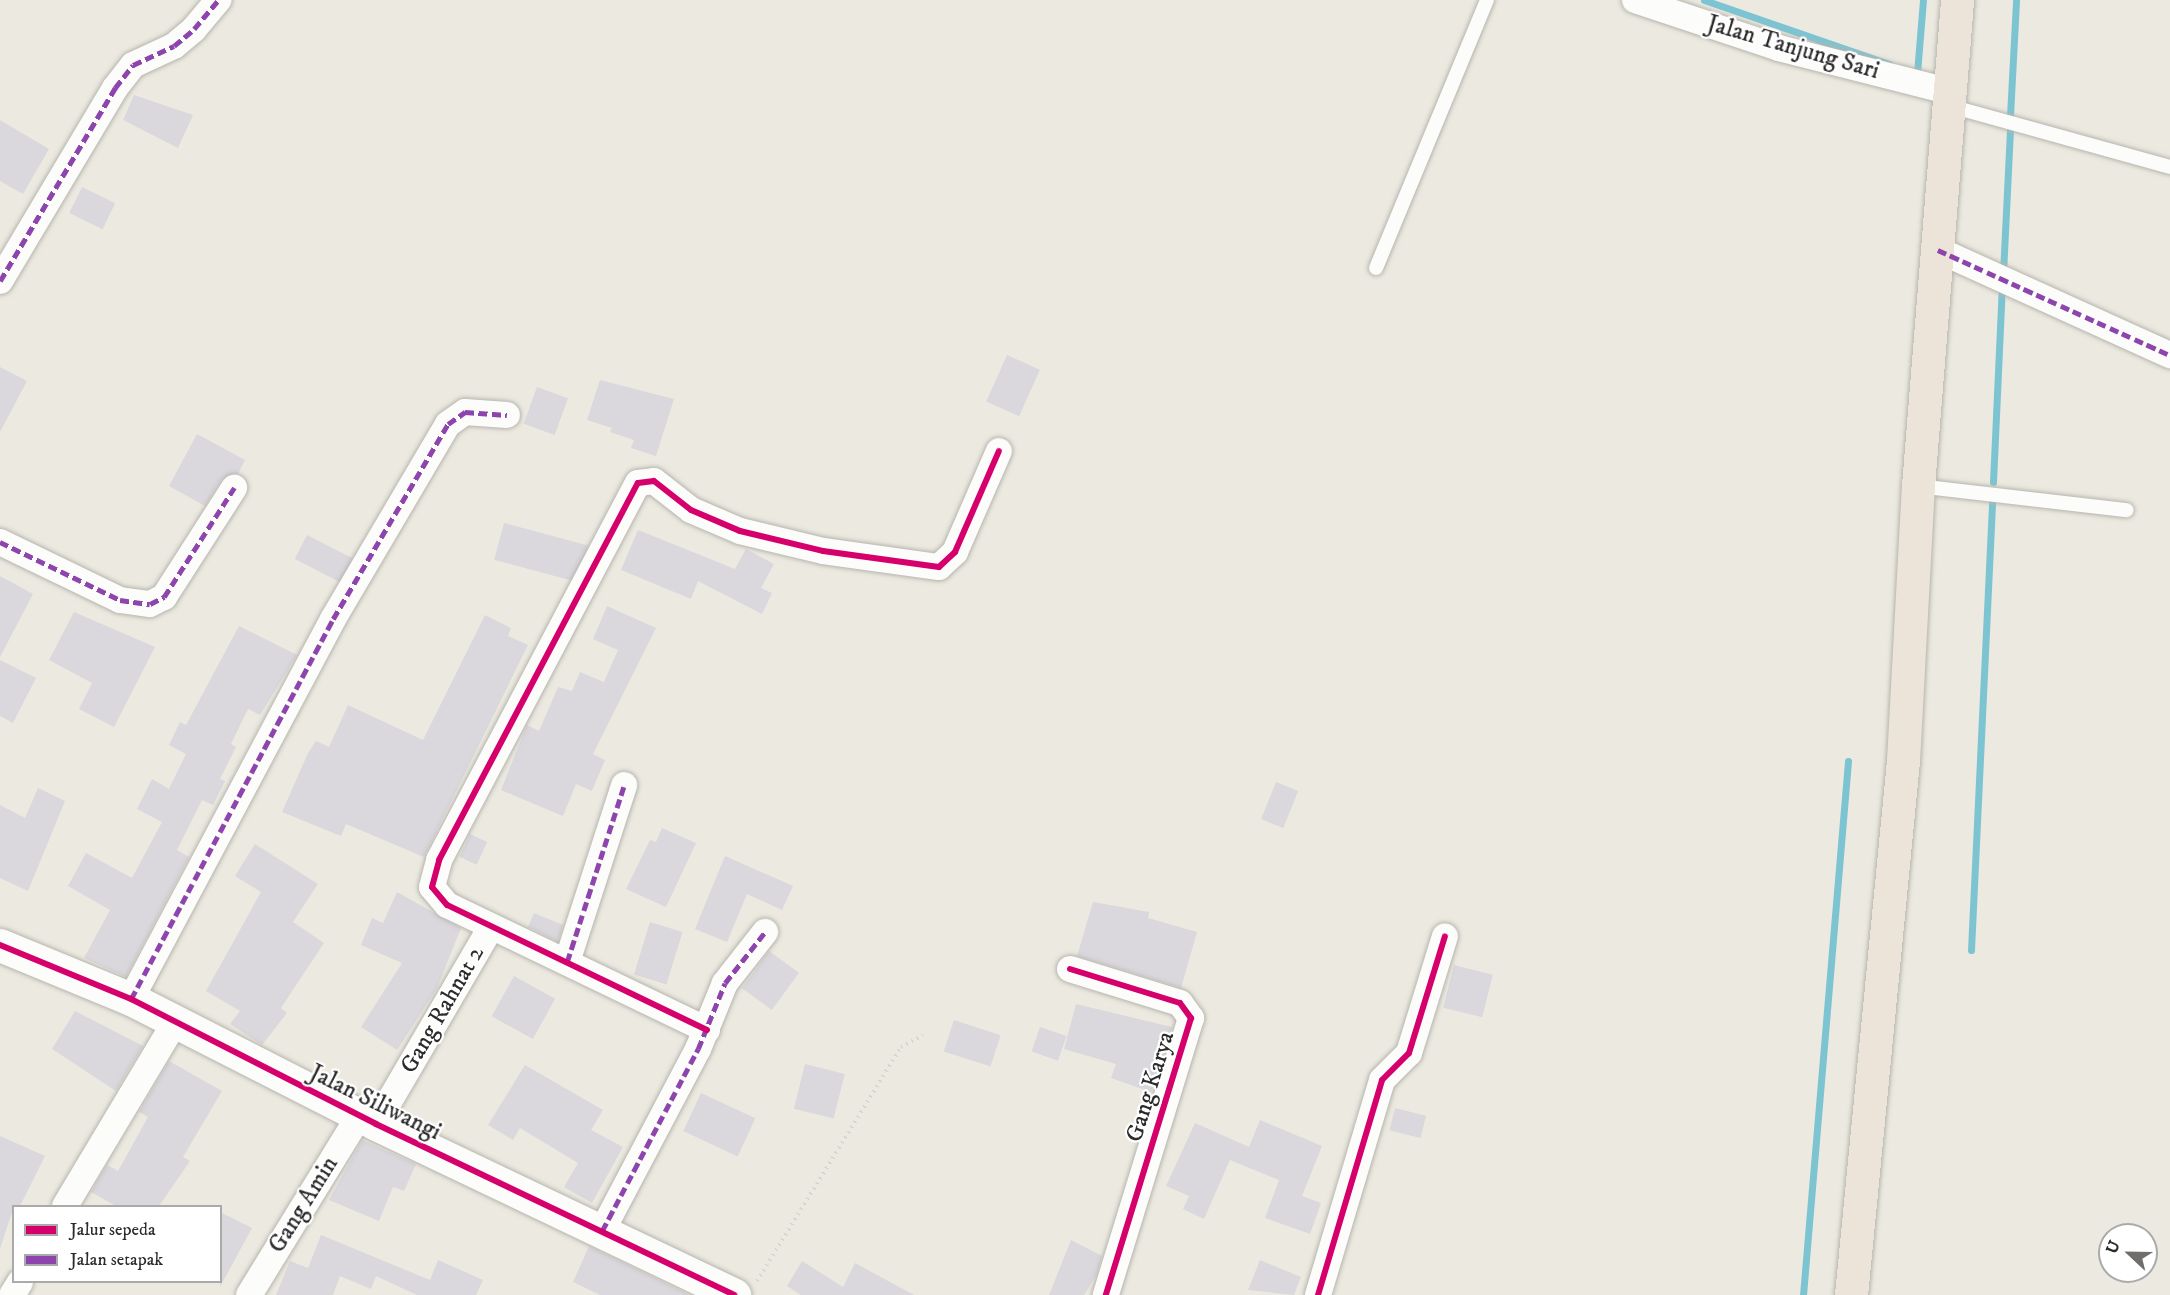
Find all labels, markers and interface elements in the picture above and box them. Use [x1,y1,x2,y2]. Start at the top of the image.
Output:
street label: Jalan Tanjung Sari [1704,10,1882,86]
street label: Gang Rahnat 2 [395,941,491,1079]
street label: Gang Karya [1121,1028,1181,1146]
street label: Jalan Siliwangi [305,1059,445,1147]
street label: Gang Amin [263,1151,345,1259]
legend [12,1205,222,1283]
text: Jalur sepeda [70,1219,156,1241]
north arrow [2098,1223,2158,1283]
text: U [2102,1238,2125,1257]
text: Jalan setapak [70,1249,163,1271]

